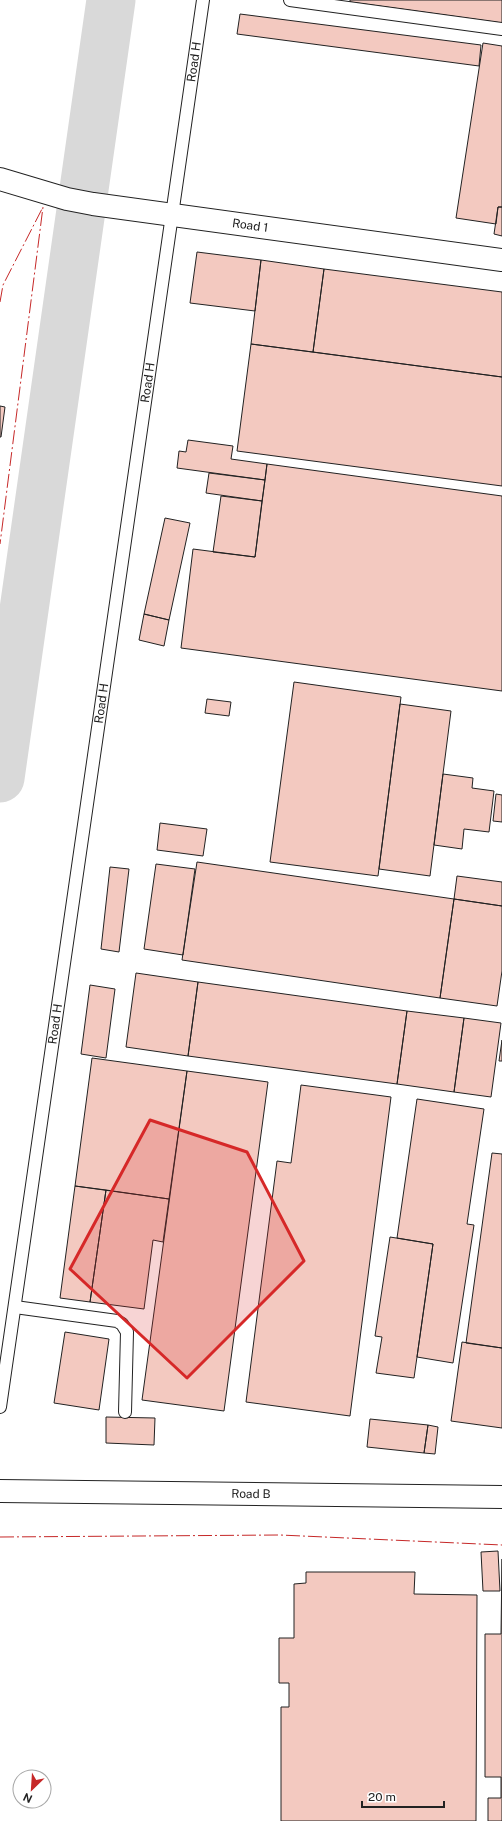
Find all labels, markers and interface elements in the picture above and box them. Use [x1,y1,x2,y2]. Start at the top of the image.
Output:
street label: Road H [184,41,204,83]
street label: Road 1 [231,216,269,235]
street label: Road H [138,362,158,404]
street label: Road H [92,682,111,724]
street label: Road H [45,1003,65,1045]
street label: Road B [231,1487,271,1501]
north arrow [12,1769,52,1809]
scale bar [362,1783,444,1809]
text: 20 m [368,1790,396,1804]
text: N [21,1791,34,1805]

